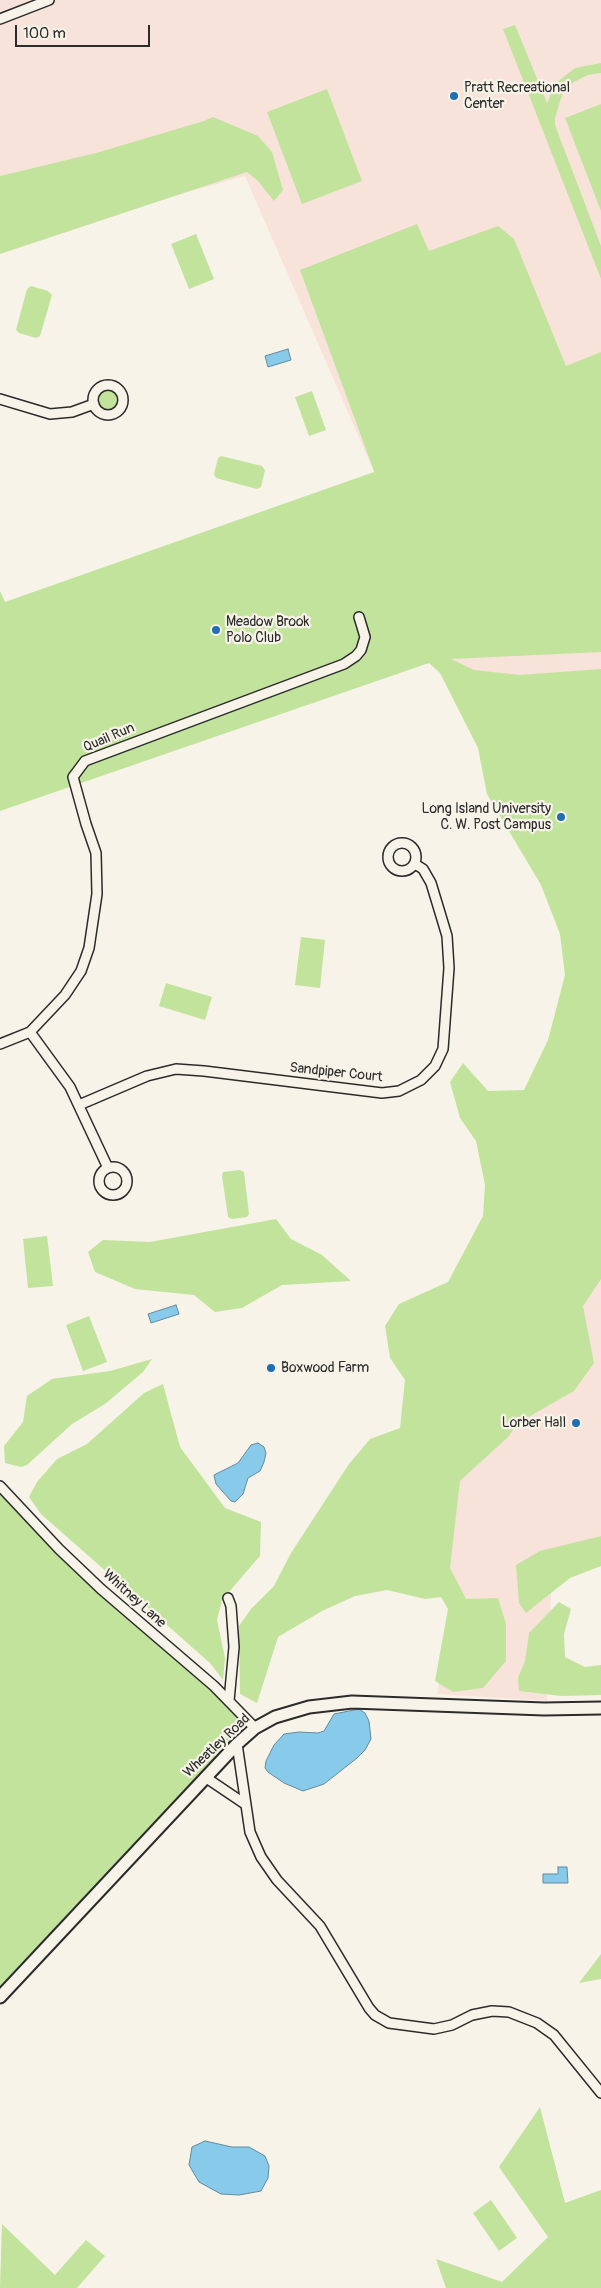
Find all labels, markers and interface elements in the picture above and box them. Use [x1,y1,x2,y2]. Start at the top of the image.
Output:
scale bar [18,15,152,47]
text: 100 m [23,24,66,43]
place label: Pratt Recreational Center [464,80,570,112]
marker: Pratt Recreational Center [448,90,460,102]
place label: Meadow Brook Polo Club [226,614,309,646]
marker: Meadow Brook Polo Club [210,624,222,636]
street label: Quail Run [81,720,137,756]
place label: Long Island University C. W. Post Campus [422,801,551,834]
marker: Long Island University C. W. Post Campus [555,811,567,823]
street label: Sandpiper Court [289,1060,383,1086]
place label: Boxwood Farm [281,1360,369,1376]
marker: Boxwood Farm [265,1362,277,1374]
place label: Lorber Hall [502,1415,566,1431]
marker: Lorber Hall [570,1417,582,1429]
street label: Whitney Lane [99,1566,169,1632]
street label: Wheatley Road [180,1711,254,1781]

